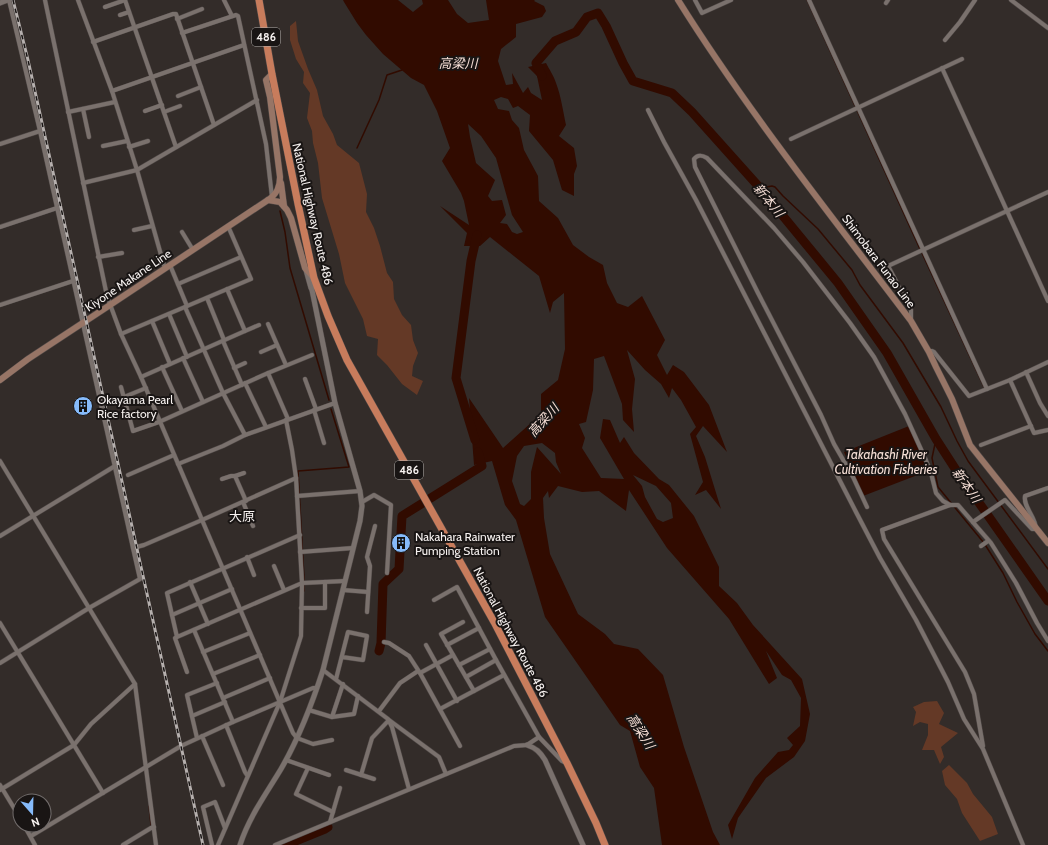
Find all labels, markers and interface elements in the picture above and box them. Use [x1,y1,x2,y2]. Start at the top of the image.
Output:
road number: 486 [252,28,280,46]
water label: 高梁川 [438,55,479,71]
street label: National Highway Route 486 [289,142,337,287]
water label: 新本川 [750,180,789,222]
street label: Shimobara Funao Line [839,211,919,311]
street label: Kiyone Makane Line [82,245,174,315]
place label: Okayama Pearl Rice factory [97,392,173,421]
building icon: Okayama Pearl Rice factory [72,395,94,417]
water label: 高梁川 [524,399,563,440]
water label: Takahashi River Cultivation Fisheries [834,446,938,477]
road number: 486 [395,461,423,479]
water label: 新本川 [949,464,986,507]
district label: 大原 [229,508,255,524]
place label: Nakahara Rainwater Pumping Station [415,529,515,558]
building icon: Nakahara Rainwater Pumping Station [390,532,412,554]
street label: National Highway Route 486 [470,564,552,700]
water label: 高梁川 [624,710,659,753]
north arrow [12,793,52,833]
text: N [29,814,41,830]

